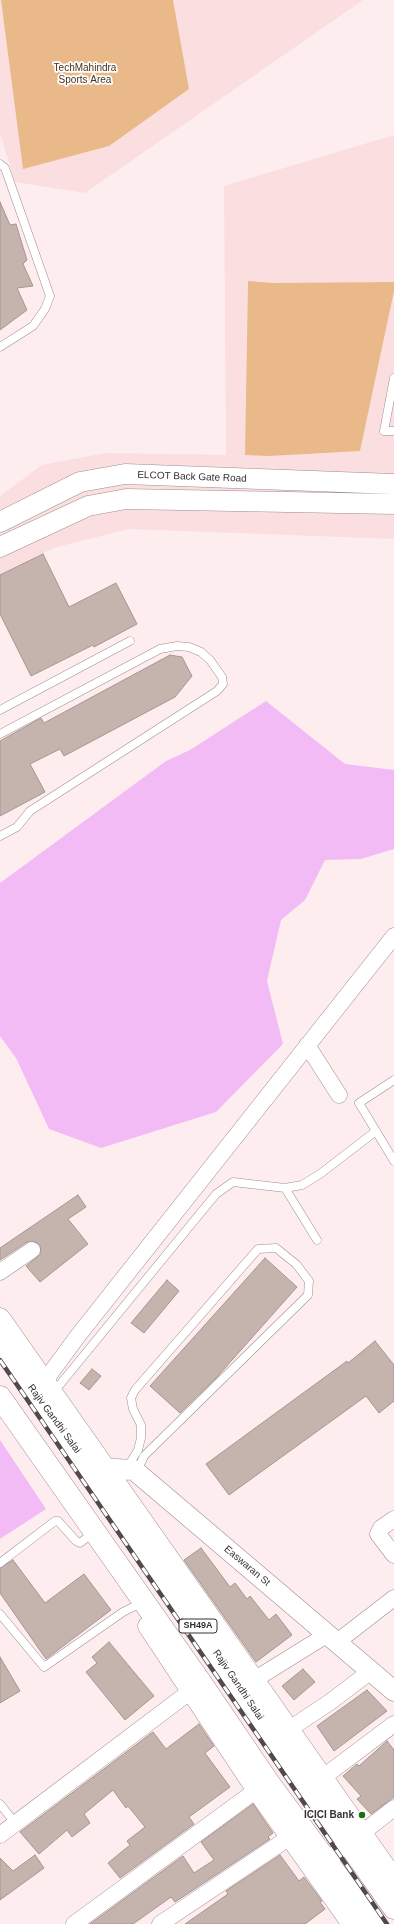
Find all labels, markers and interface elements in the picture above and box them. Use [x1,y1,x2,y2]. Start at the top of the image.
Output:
park label: TechMahindra Sports Area [54,62,116,86]
street label: ELCOT Back Gate Road [137,469,247,485]
street label: Rajiv Gandhi Salai [25,1382,83,1456]
street label: Easwaran St [221,1543,273,1589]
road number: SH49A [179,1619,217,1633]
street label: Rajiv Gandhi Salai [210,1648,266,1722]
place label: ICICI Bank [304,1809,354,1821]
marker: ICICI Bank [357,1810,367,1820]

